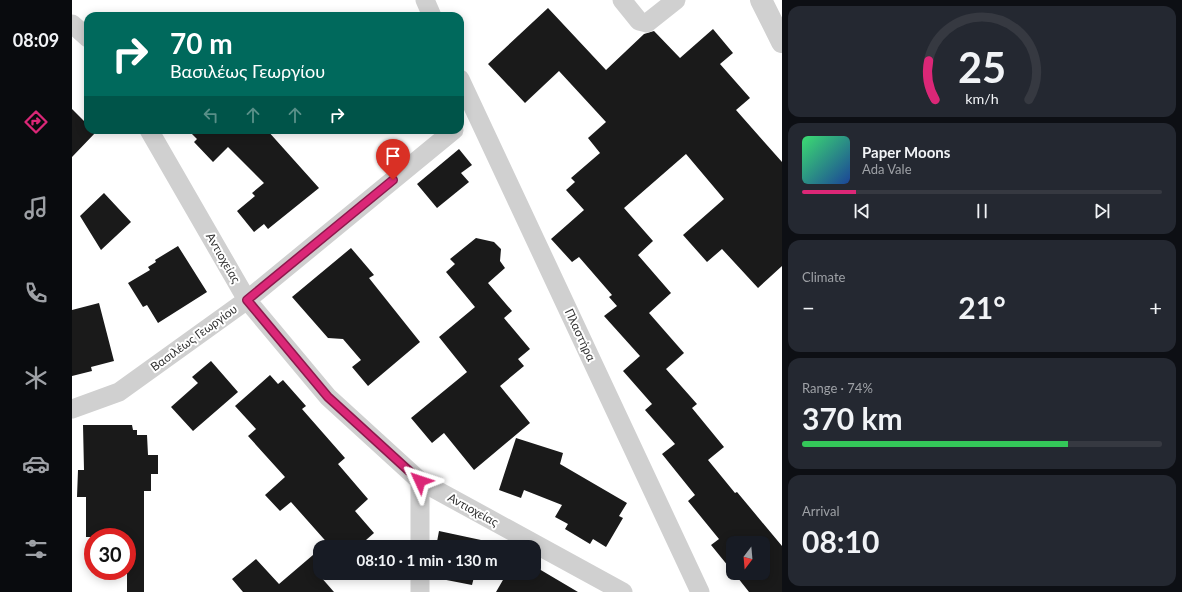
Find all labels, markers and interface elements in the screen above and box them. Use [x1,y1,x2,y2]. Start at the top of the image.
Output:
text: 70 m [170,26,233,60]
icon: right [104,28,156,80]
text: 08:09 [13,29,59,51]
text: 25 [958,41,1006,91]
text: Βασιλέως Γεωργίου [170,60,325,82]
text: km/h [965,89,999,106]
icon: left [200,104,222,126]
icon: ahead [242,104,264,126]
icon: ahead [284,104,306,126]
icon: right [326,104,348,126]
icon: directions [22,108,50,136]
pin [376,139,410,180]
text: Paper Moons [862,143,950,161]
icon: arrive [382,145,404,167]
text: Ada Vale [862,161,912,177]
icon: music [22,194,50,222]
icon: previous [851,200,873,222]
icon: pause [971,200,993,222]
icon: next [1091,200,1113,222]
street label: Αντιοχείας [203,230,244,286]
text: Climate [802,269,845,285]
icon: phone [22,279,50,307]
text: 21° [958,289,1006,325]
text: − [802,294,815,321]
text: + [1149,294,1162,321]
street label: Βασιλέως Γεωργίου [147,301,240,374]
street label: Πλαστήρα [562,306,599,364]
icon: climate [22,364,50,392]
text: Range · 74% [802,380,873,396]
text: 370 km [802,400,903,436]
icon: car [22,450,50,478]
position arrow [399,460,441,502]
street label: Αντιοχείας [445,489,502,530]
text: Arrival [802,503,839,519]
text: 08:10 [802,523,879,559]
speed limit sign: 30 [84,528,136,580]
icon: filters [22,535,50,563]
north arrow [726,536,770,580]
map controls [726,536,770,580]
text: 08:10 · 1 min · 130 m [357,551,497,569]

